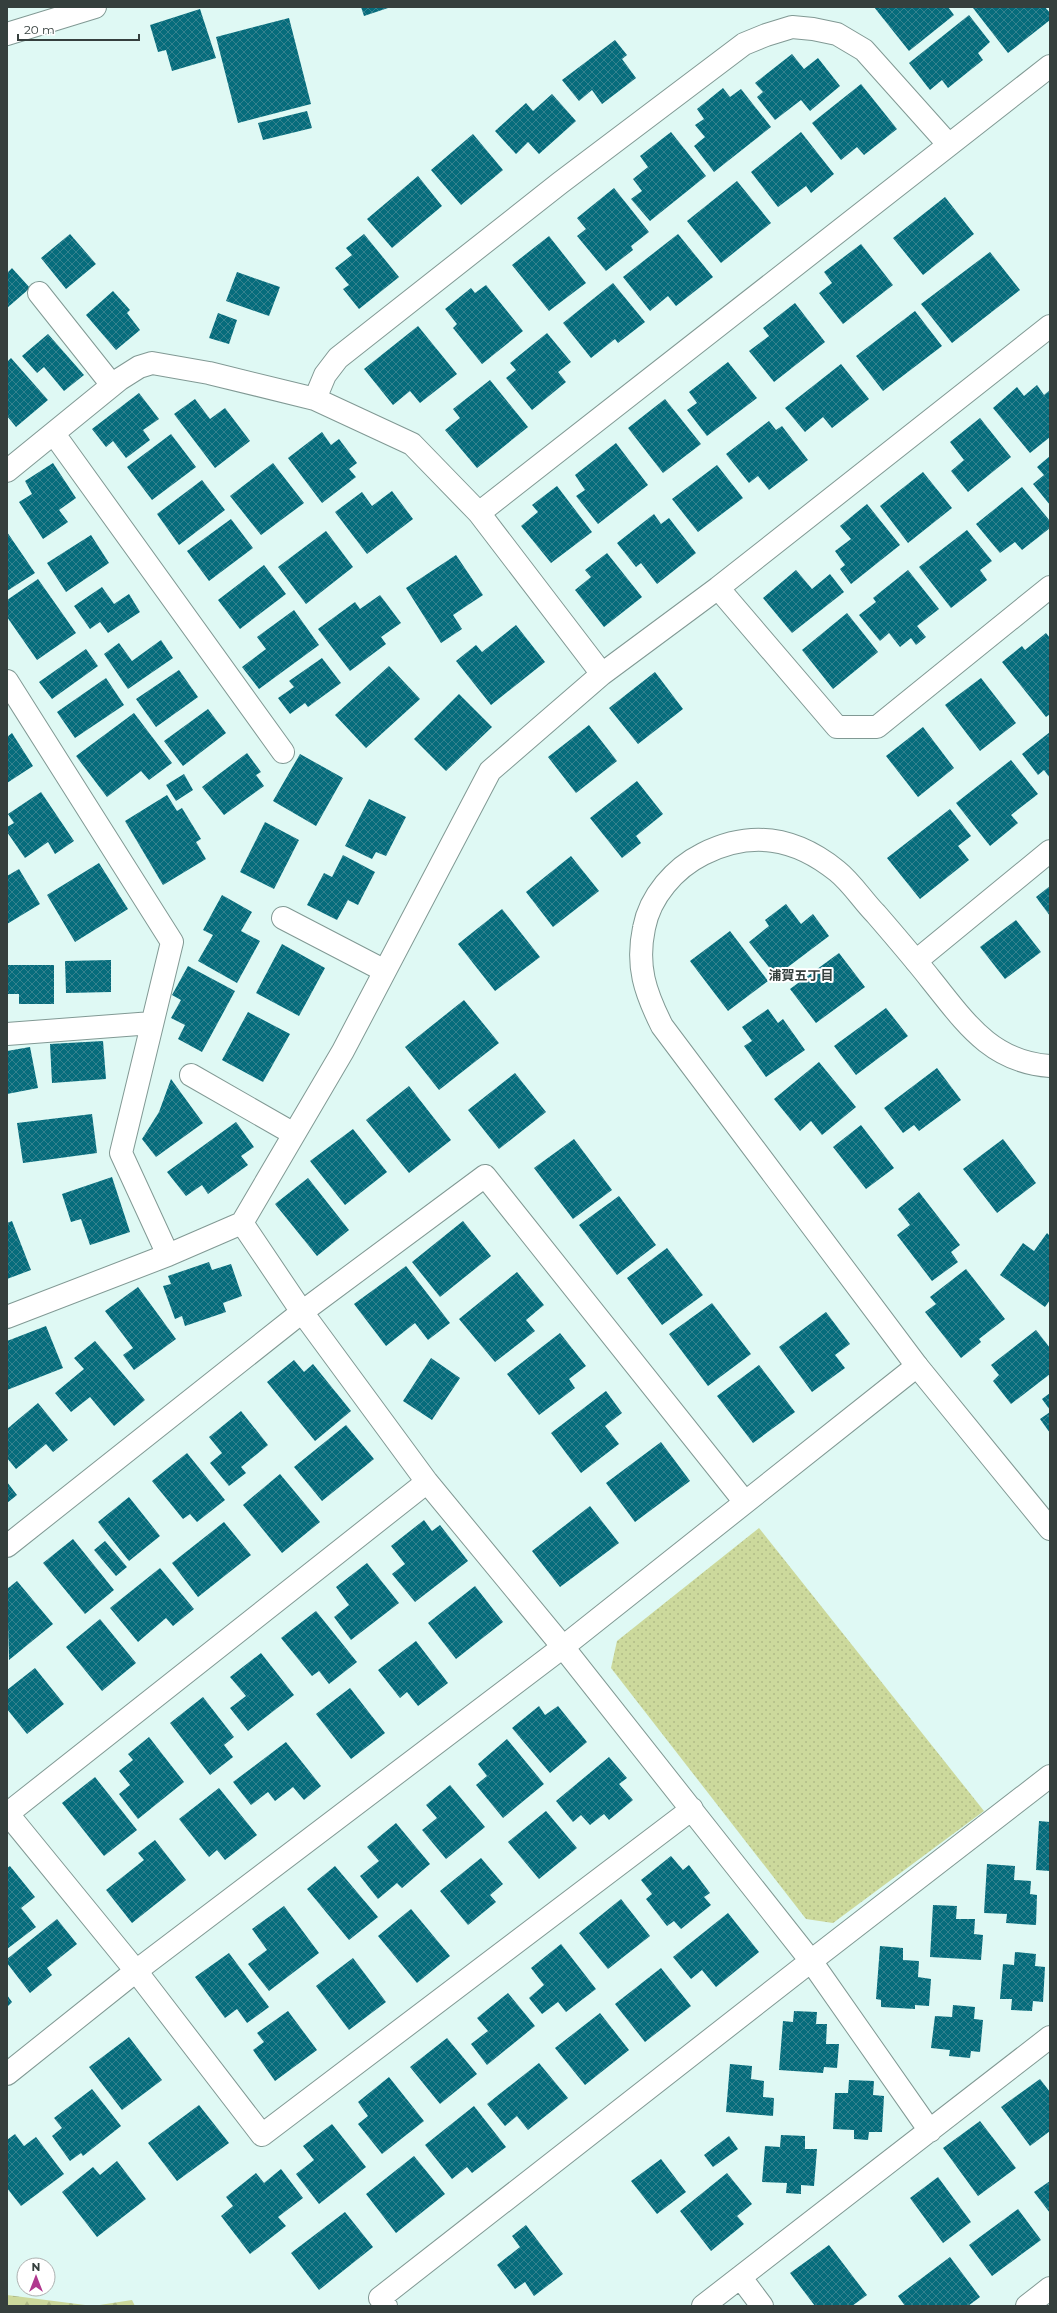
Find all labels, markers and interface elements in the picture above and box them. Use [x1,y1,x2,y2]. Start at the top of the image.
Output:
scale bar [18,16,139,42]
text: 20 m [24,22,55,37]
district label: 浦賀五丁目 [768,967,834,983]
north arrow [16,2257,56,2297]
text: N [32,2260,40,2274]

